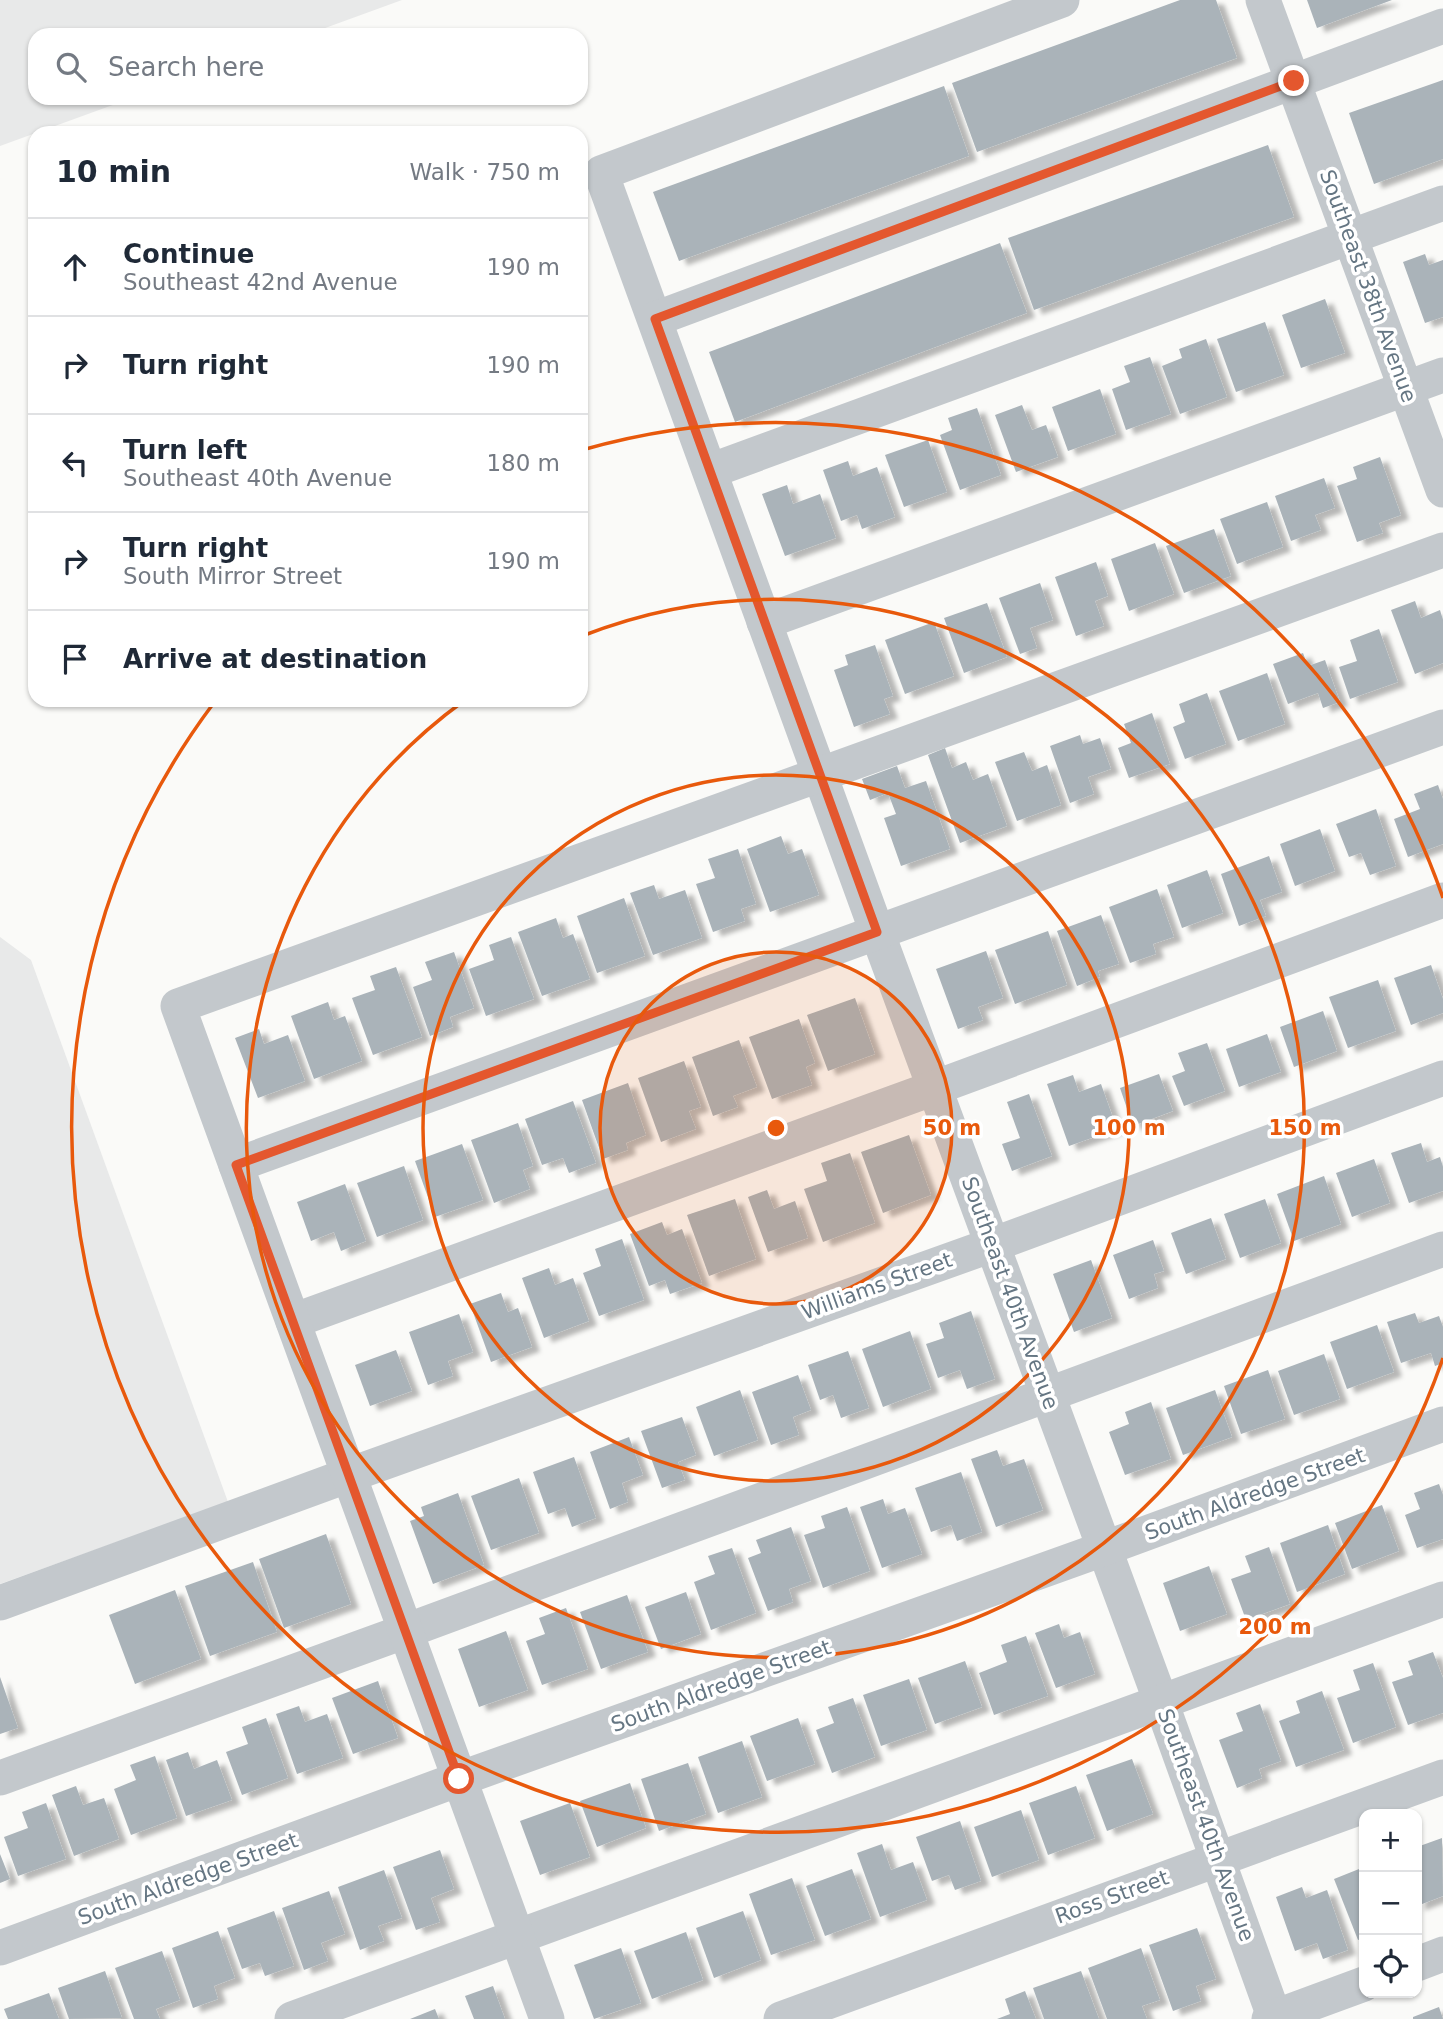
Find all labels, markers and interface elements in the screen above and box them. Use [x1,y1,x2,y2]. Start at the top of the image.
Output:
search box [28,28,588,105]
icon: search [52,48,90,86]
text: Search here [108,52,264,82]
route end [1278,65,1309,96]
text: 10 min [56,154,171,189]
text: Walk · 750 m [409,159,560,185]
street label: Southeast 38th Avenue [1315,166,1421,406]
text: Continue [123,239,254,269]
icon: ahead [56,248,94,286]
text: 190 m [486,254,560,280]
text: Southeast 42nd Avenue [123,269,398,295]
icon: right [56,346,94,384]
text: Turn right [123,350,268,380]
text: 190 m [486,352,560,378]
text: Turn left [123,435,247,465]
icon: left [56,444,94,482]
text: 180 m [486,450,560,476]
text: Southeast 40th Avenue [123,465,392,491]
text: Turn right [123,533,268,563]
icon: right [56,542,94,580]
text: 190 m [486,548,560,574]
text: South Mirror Street [123,563,342,589]
icon: arrive [56,640,94,678]
text: Arrive at destination [123,644,427,674]
centre of rings [764,1116,788,1140]
text: 50 m [923,1116,981,1140]
text: 100 m [1092,1116,1166,1140]
text: 150 m [1268,1116,1342,1140]
street label: Southeast 40th Avenue [957,1173,1063,1413]
street label: Williams Street [798,1248,956,1324]
street label: South Aldredge Street [1142,1443,1368,1545]
text: 200 m [1238,1615,1312,1639]
street label: South Aldredge Street [608,1635,834,1737]
street label: Southeast 40th Avenue [1153,1705,1259,1945]
route start [443,1763,474,1794]
map controls [1359,1809,1422,1998]
button: + [1359,1809,1422,1872]
street label: South Aldredge Street [75,1828,301,1930]
street label: Ross Street [1052,1865,1172,1929]
button: − [1359,1872,1422,1935]
button: locate [1359,1935,1422,1998]

